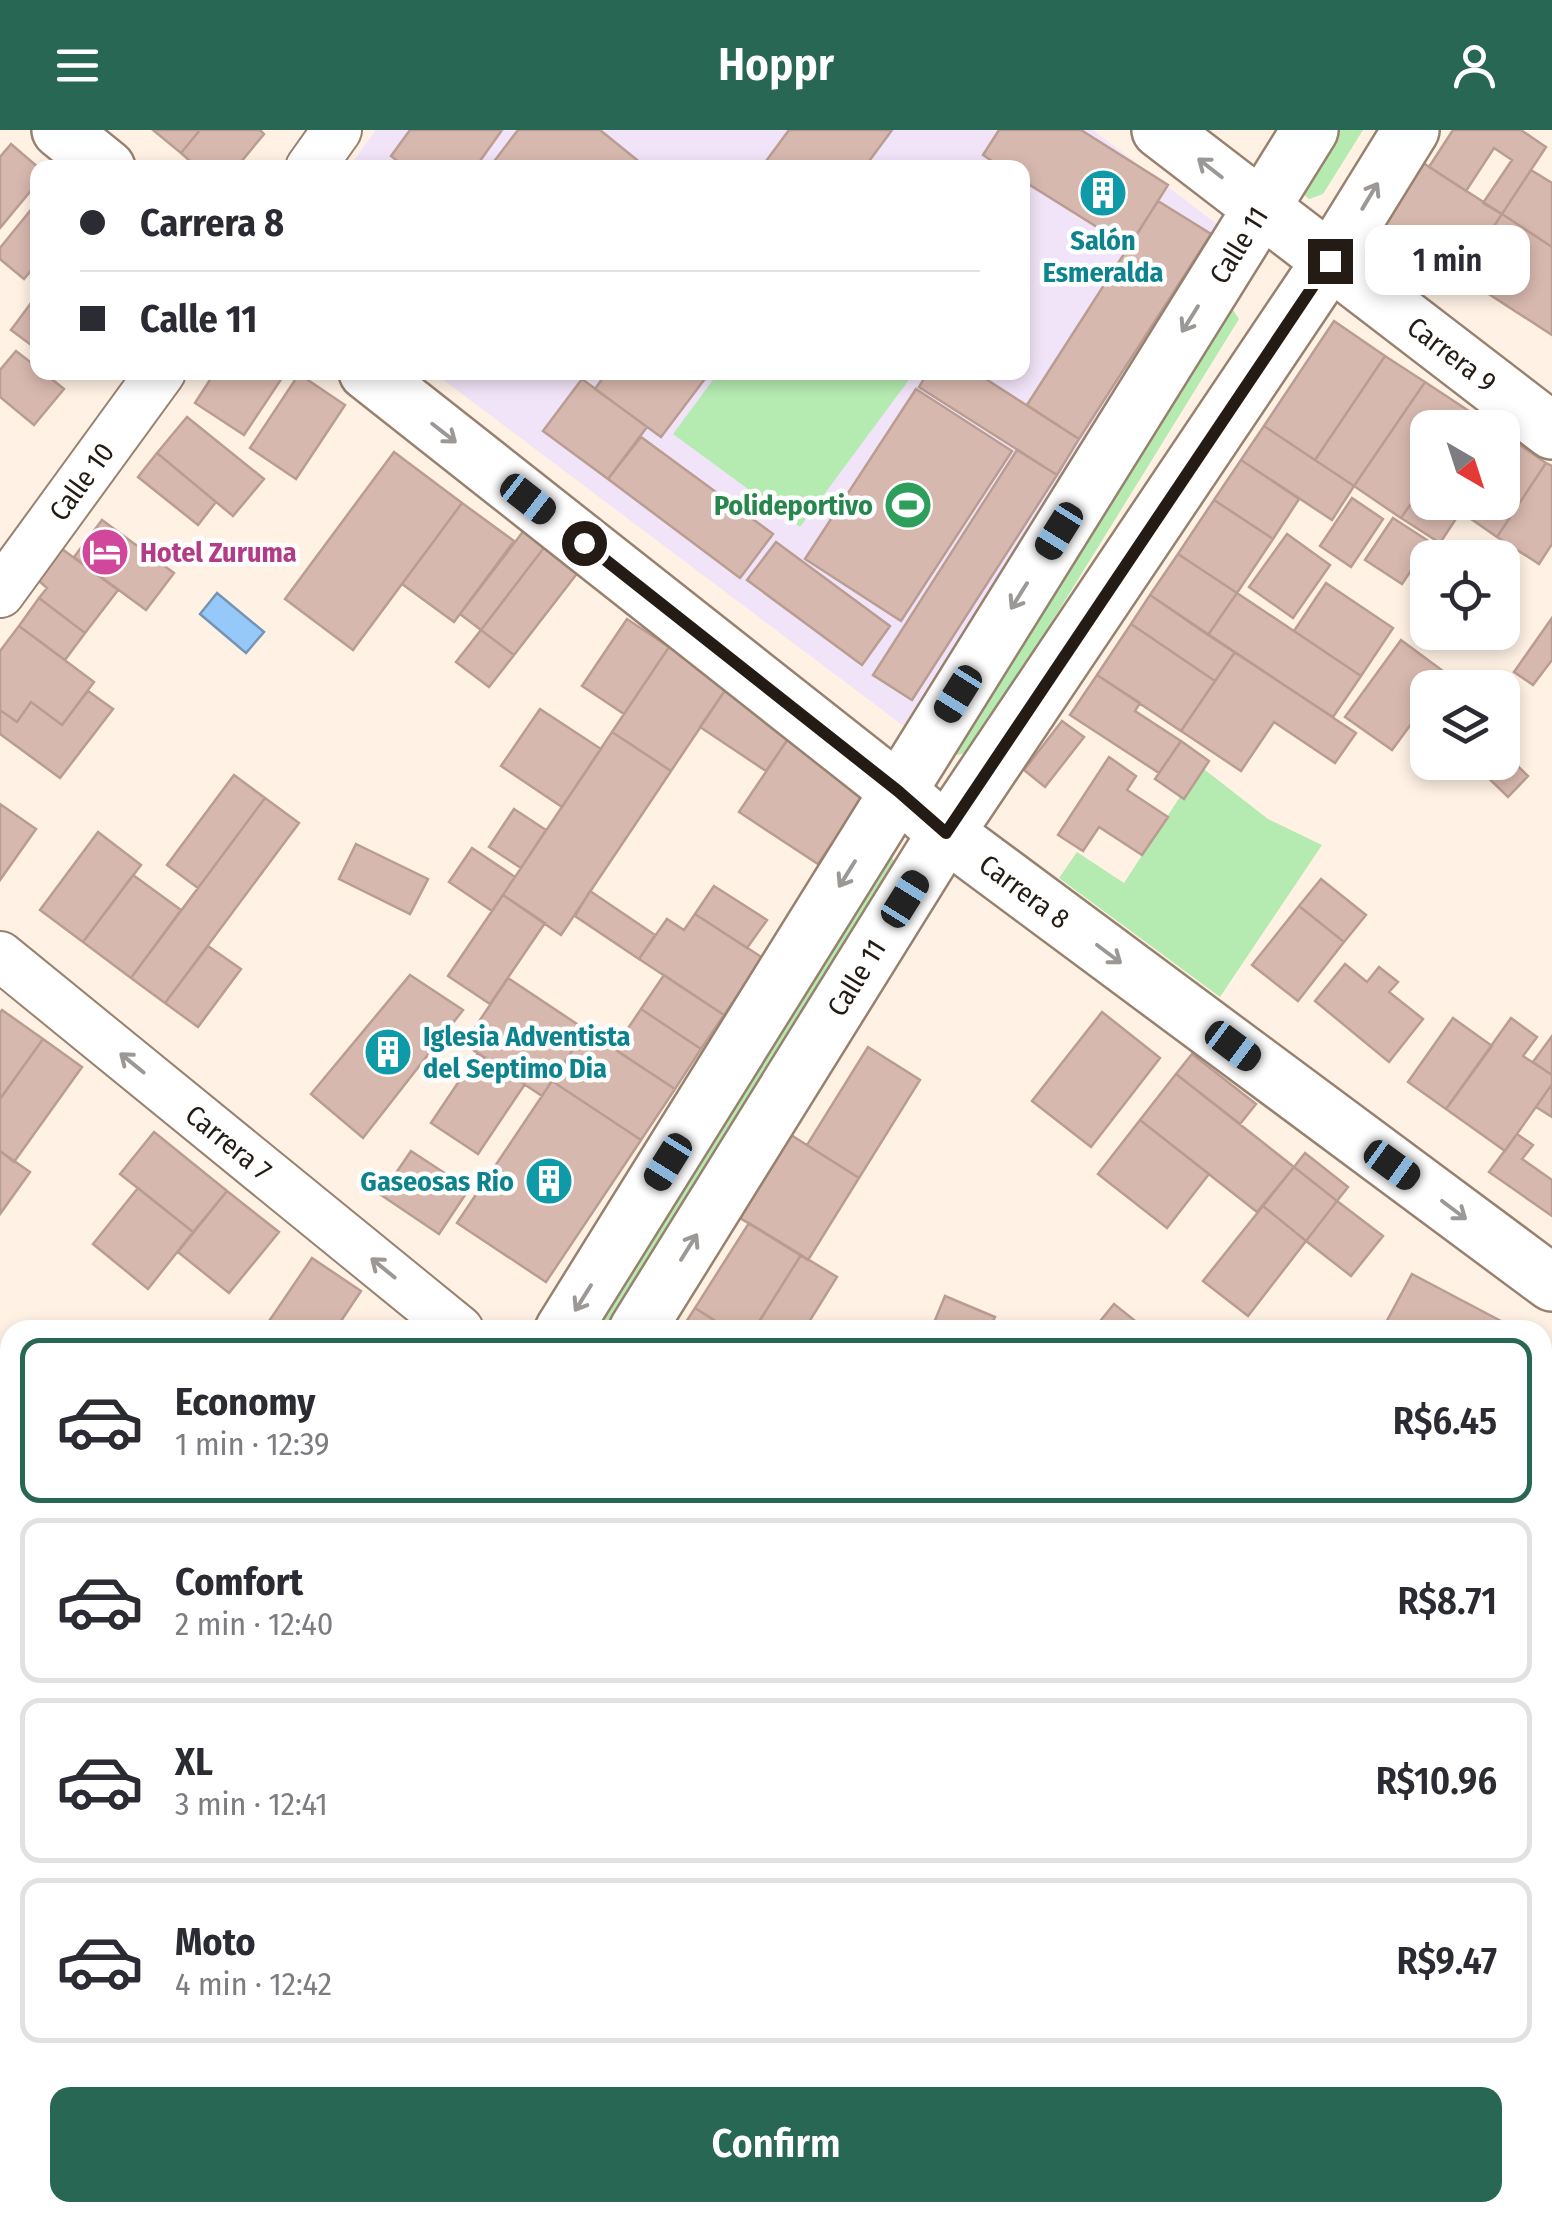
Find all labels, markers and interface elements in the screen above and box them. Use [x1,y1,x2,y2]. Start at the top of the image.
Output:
icon: menu [50,38,105,93]
text: Hoppr [718,38,834,92]
icon: person [1447,38,1502,93]
one-way arrow [1197,158,1224,179]
building icon: Salón Esmeralda [1077,167,1129,219]
one-way arrow [1360,182,1381,210]
text: Carrera 8 [140,200,284,246]
street label: Calle 11 [1203,201,1275,290]
place label: Salón Esmeralda [1043,224,1163,289]
callout: 1 min [1365,226,1530,296]
route end [1308,239,1353,284]
text: 1 min [1413,241,1482,279]
text: Calle 11 [140,296,257,342]
one-way arrow [1180,304,1201,333]
street label: Carrera 9 [1401,310,1503,399]
north arrow [1410,410,1520,520]
map controls [1410,410,1520,780]
one-way arrow [430,422,457,443]
street label: Calle 10 [42,436,121,527]
car [495,469,561,529]
sports icon: Polideportivo [882,479,934,531]
place label: Polideportivo [714,489,873,522]
car [1030,498,1088,564]
route start [562,521,607,566]
hotel icon: Hotel Zuruma [79,526,131,578]
place label: Hotel Zuruma [140,536,297,569]
button: locate [1410,540,1520,650]
one-way arrow [1009,581,1029,610]
car [929,661,987,727]
button: layers [1410,670,1520,780]
street label: Carrera 8 [973,848,1076,936]
one-way arrow [837,859,857,888]
car [876,866,934,932]
street label: Calle 11 [820,933,893,1022]
one-way arrow [1095,943,1122,964]
car [1200,1016,1266,1076]
place label: Iglesia Adventista del Septimo Dia [423,1020,631,1085]
building icon: Iglesia Adventista del Septimo Dia [362,1026,414,1078]
one-way arrow [119,1052,145,1074]
street label: Carrera 7 [179,1098,278,1187]
car [639,1129,697,1195]
car [1359,1135,1425,1195]
building icon: Gaseosas Rio [523,1155,575,1207]
place label: Gaseosas Rio [360,1165,514,1198]
one-way arrow [1440,1200,1467,1221]
one-way arrow [679,1233,699,1262]
one-way arrow [371,1257,397,1279]
one-way arrow [573,1284,593,1312]
icon: car [55,1376,145,1466]
text: Economy [175,1379,315,1425]
text: R$6.45 [1393,1398,1497,1444]
text: 1 min · 12:39 [175,1425,330,1463]
icon: car [55,1556,145,1646]
text: Comfort [175,1559,303,1605]
text: R$8.71 [1397,1578,1497,1624]
text: 2 min · 12:40 [175,1605,333,1643]
icon: car [55,1736,145,1826]
text: XL [175,1739,213,1785]
text: R$10.96 [1376,1758,1497,1804]
text: 3 min · 12:41 [175,1785,328,1823]
icon: car [55,1916,145,2006]
text: Moto [175,1919,256,1965]
text: R$9.47 [1396,1938,1497,1984]
text: 4 min · 12:42 [175,1965,332,2003]
button: Confirm [50,2087,1502,2202]

